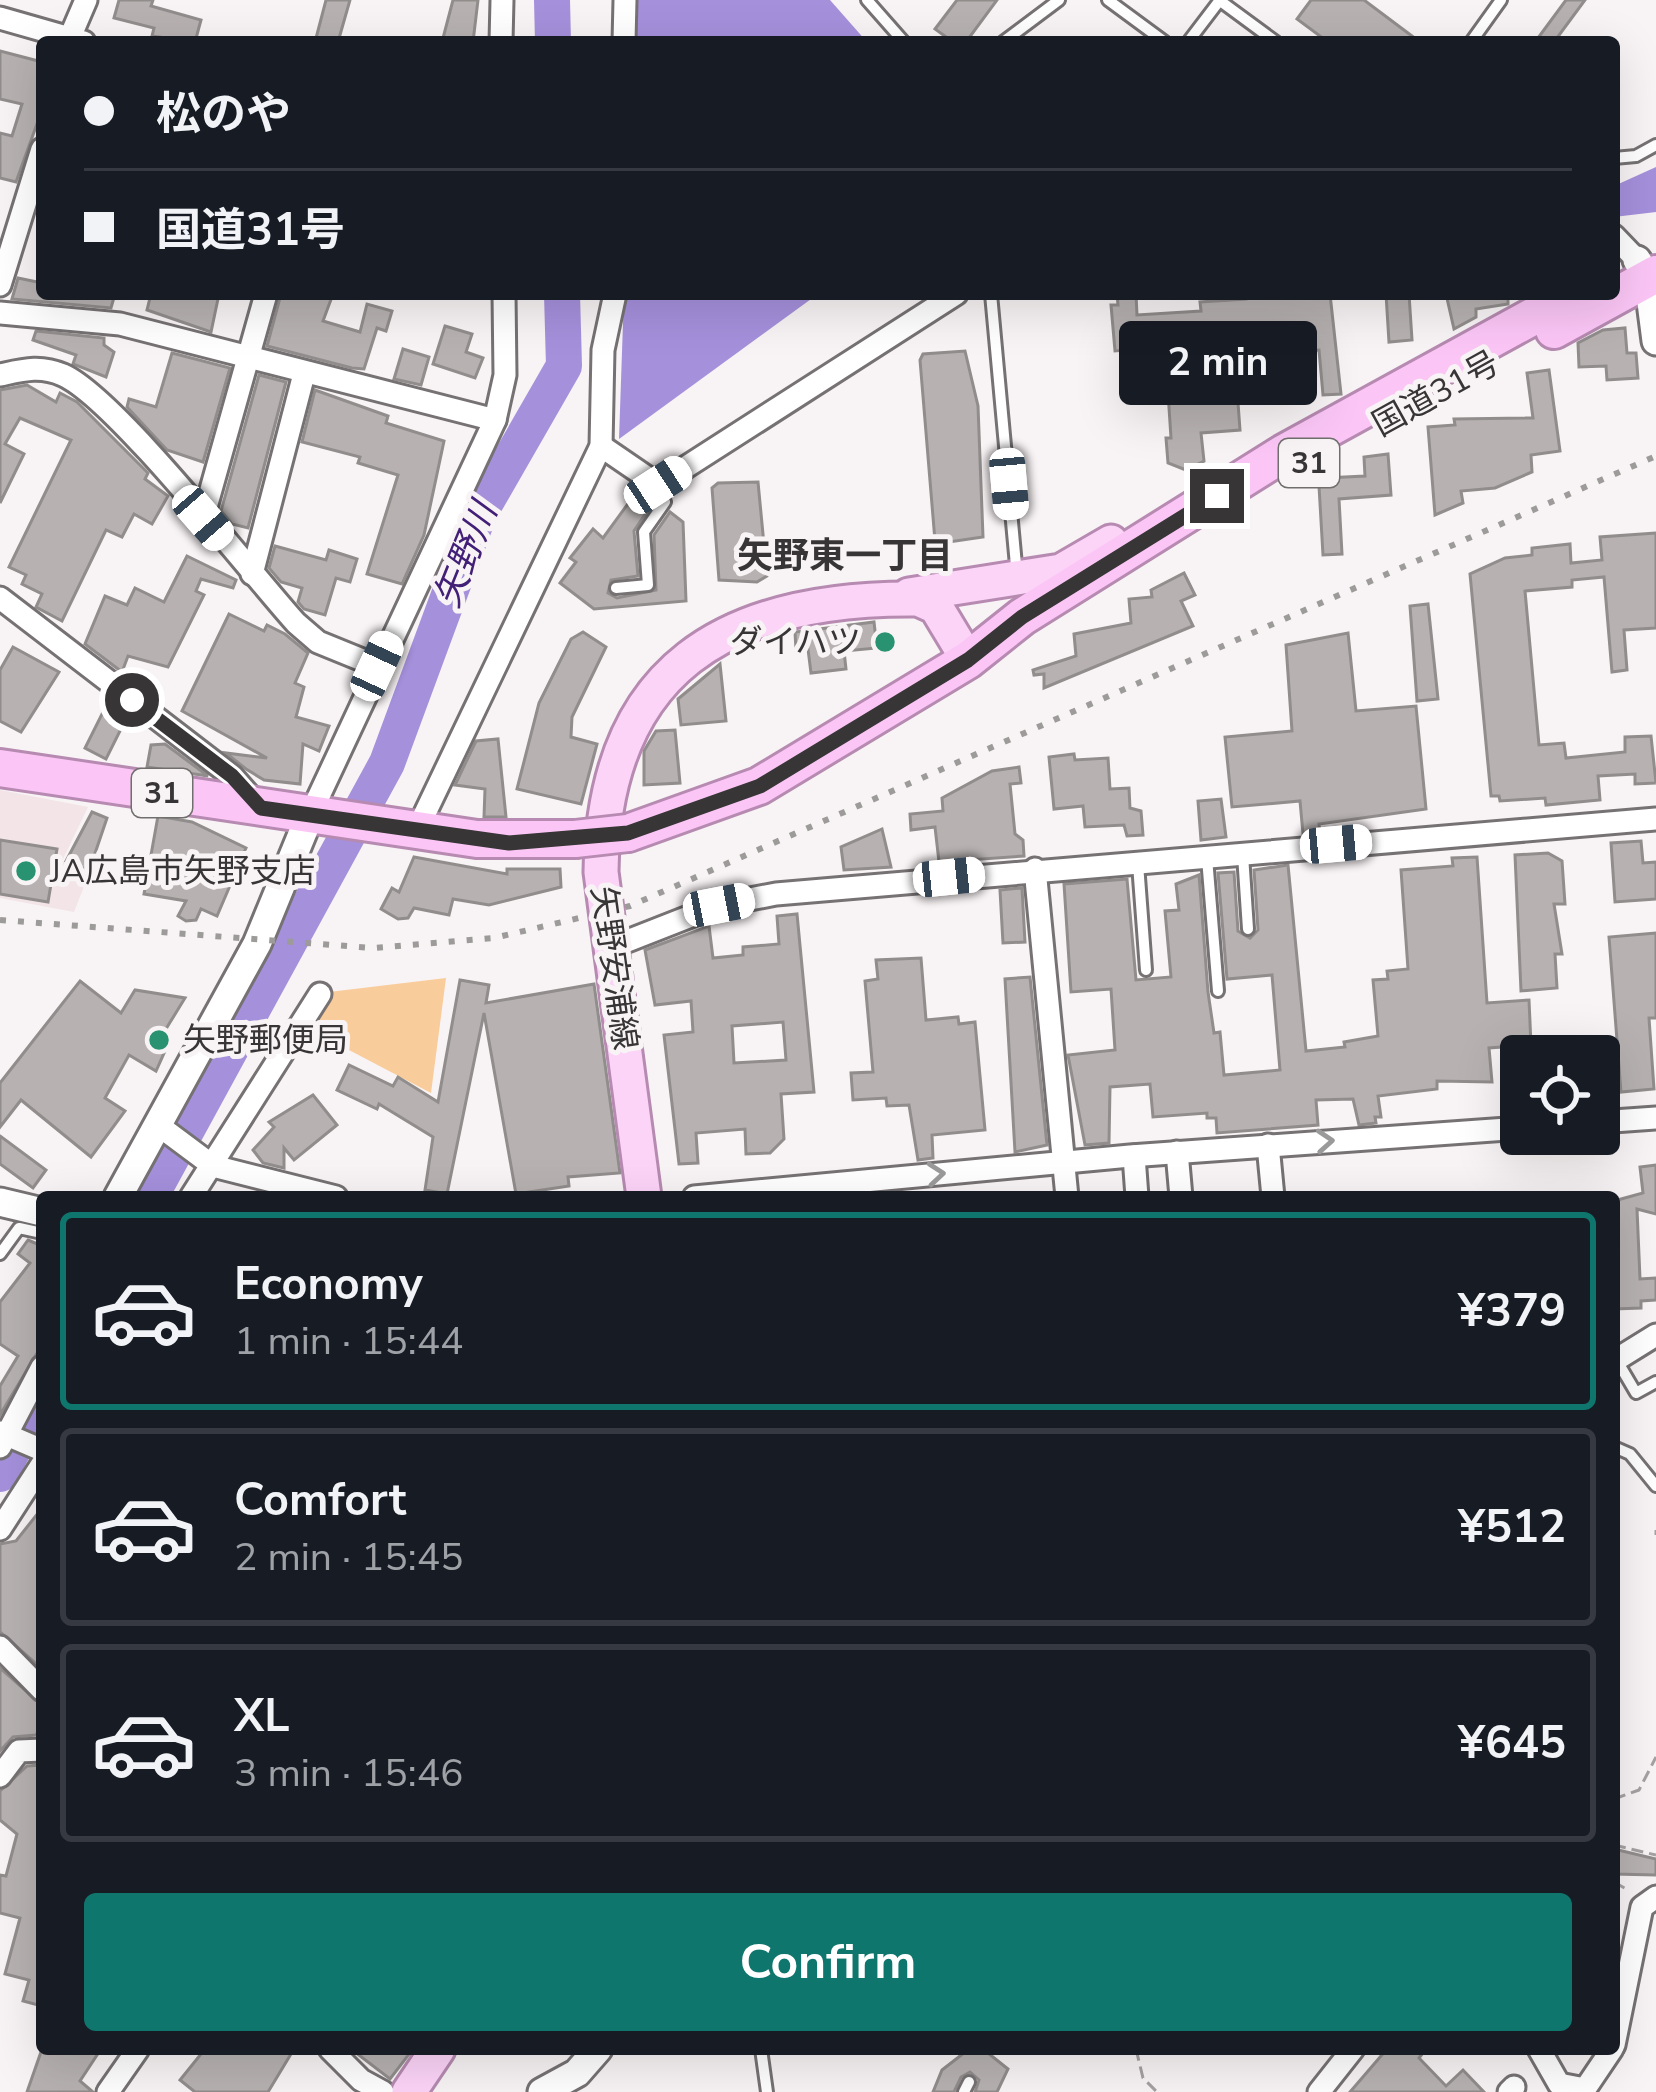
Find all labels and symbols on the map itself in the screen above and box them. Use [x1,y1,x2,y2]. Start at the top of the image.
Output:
callout: 2 min [1118,322,1316,406]
street label: 国道31号 [1364,341,1508,447]
road number: 31 [1279,439,1339,487]
car [988,447,1030,521]
car [618,450,698,520]
route end [1190,469,1244,523]
car [166,479,240,557]
water label: 矢野川 [423,492,510,614]
district label: 矢野東一丁目 [737,532,953,581]
place label: ダイハツ [730,620,861,665]
car [345,626,409,706]
marker: ダイハツ [872,629,898,655]
route start [105,673,159,727]
road number: 31 [132,769,192,817]
car [1299,823,1373,865]
place label: JA広島市矢野支店 [49,849,316,894]
car [911,855,987,899]
marker: JA広島市矢野支店 [13,858,39,884]
car [680,880,758,930]
street label: 矢野安浦線 [580,883,648,1053]
place label: 矢野郵便局 [183,1018,348,1063]
marker: 矢野郵便局 [146,1027,172,1053]
one-way arrow [1315,1129,1334,1155]
one-way arrow [927,1162,946,1187]

